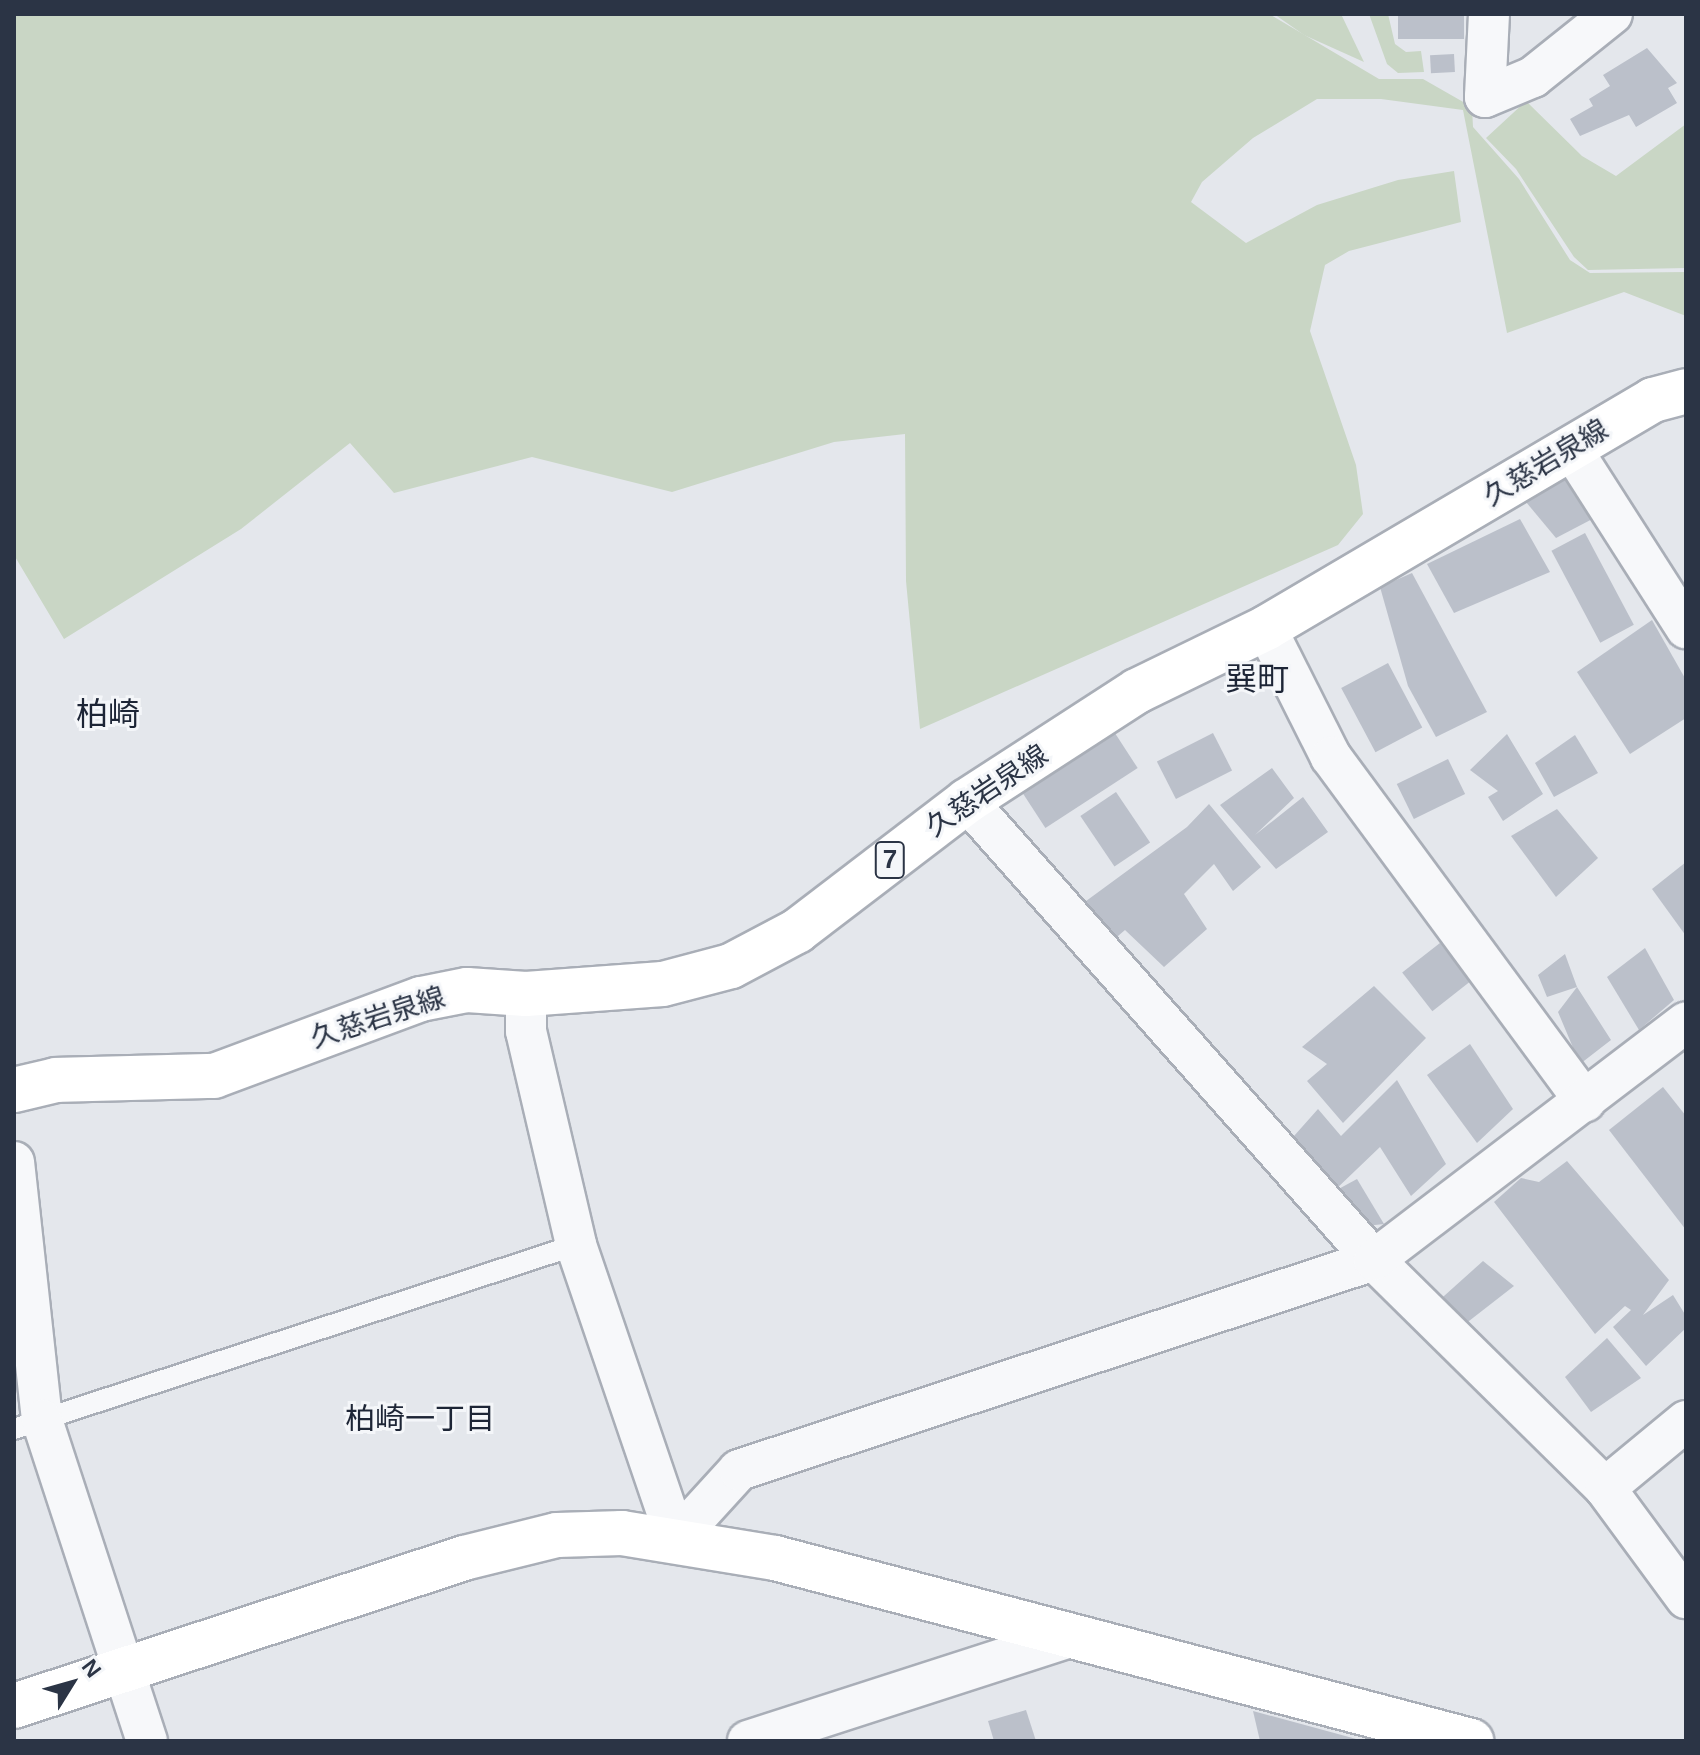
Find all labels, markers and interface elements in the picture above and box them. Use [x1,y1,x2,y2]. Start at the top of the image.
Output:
street label: 久慈岩泉線 [1477,413,1615,513]
district label: 巽町 [1225,660,1289,698]
district label: 柏崎 [76,695,140,733]
street label: 久慈岩泉線 [920,738,1054,844]
road number: 7 [874,838,906,882]
street label: 久慈岩泉線 [306,980,450,1056]
district label: 柏崎一丁目 [345,1401,495,1437]
north arrow [32,1643,112,1723]
text: N [77,1654,106,1682]

